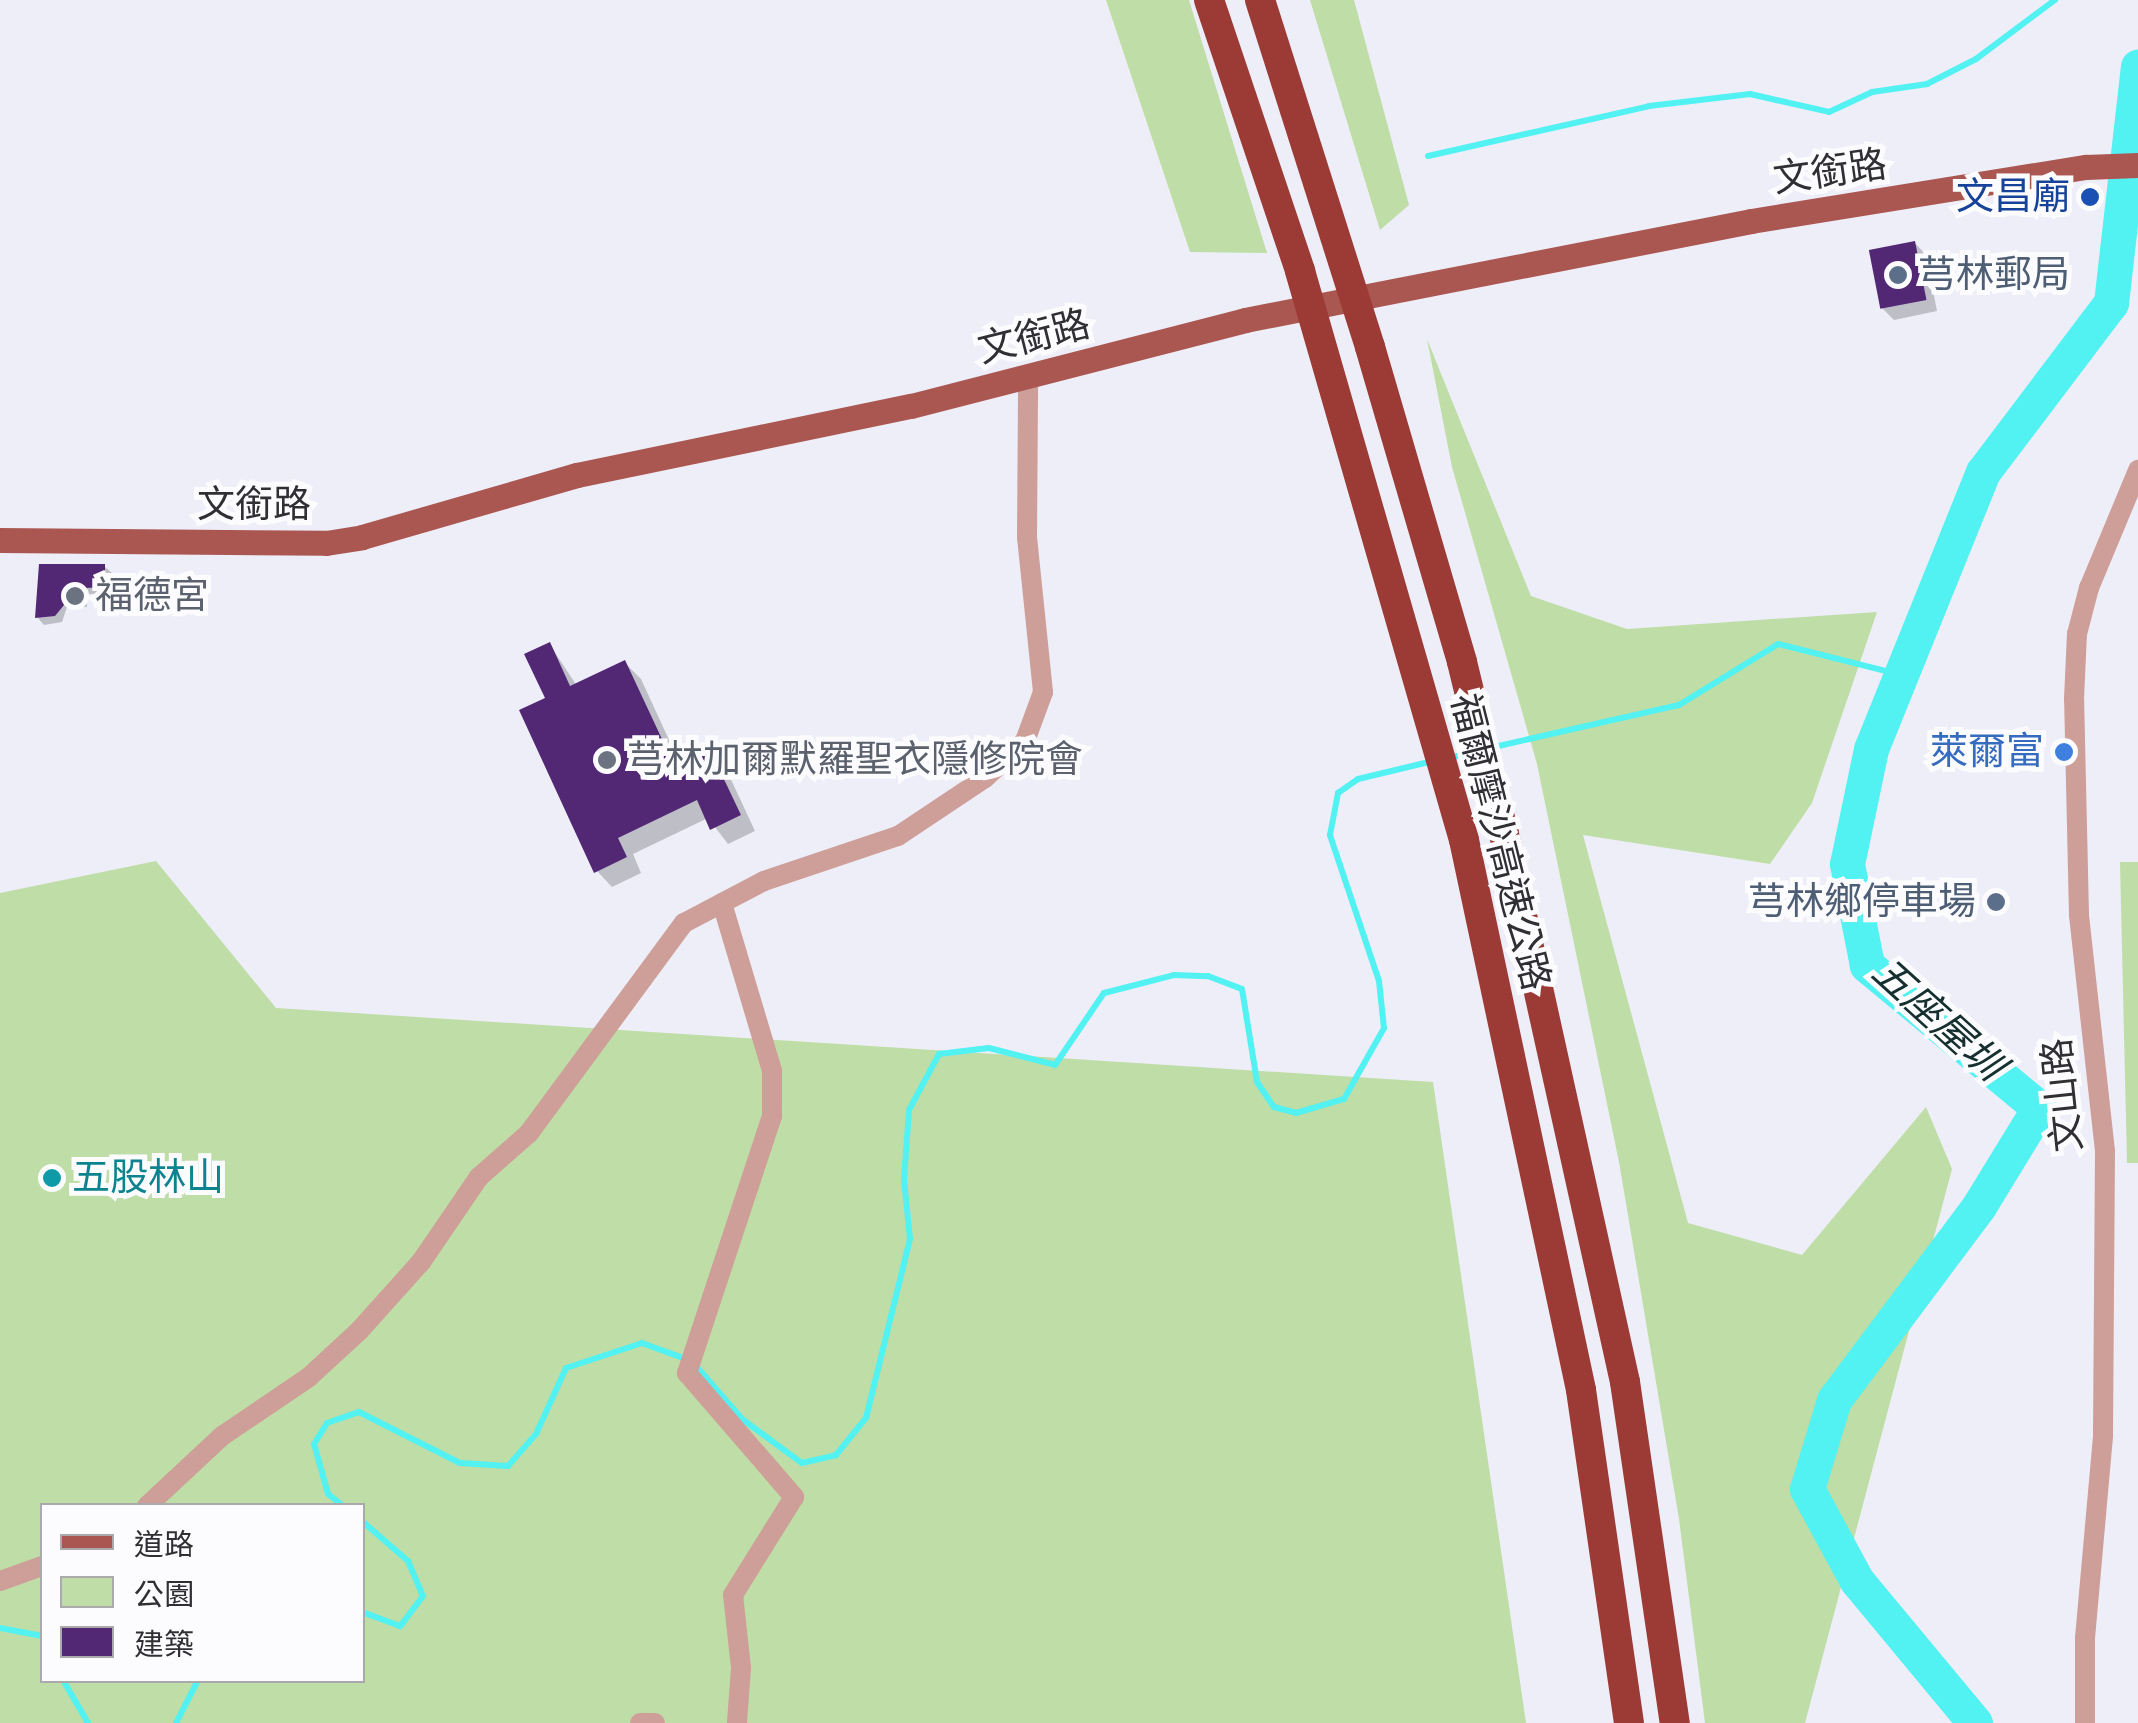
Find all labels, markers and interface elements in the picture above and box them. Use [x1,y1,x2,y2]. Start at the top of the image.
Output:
street label: 文銜路 [1770,141,1890,203]
place label: 文昌廟 [1956,174,2070,220]
marker: 文昌廟 [2079,186,2101,208]
place label: 芎林郵局 [1918,252,2070,298]
marker: 芎林郵局 [1887,264,1909,286]
street label: 文銜路 [973,301,1095,373]
street label: 文銜路 [197,482,311,528]
place label: 福德宮 [95,573,209,619]
marker: 福德宮 [64,585,86,607]
street label: 福爾摩沙高速公路 [1441,689,1559,995]
place label: 萊爾富 [1930,729,2044,775]
place label: 芎林加爾默羅聖衣隱修院會 [627,737,1083,783]
marker: 萊爾富 [2053,741,2075,763]
marker: 芎林加爾默羅聖衣隱修院會 [596,749,618,771]
place label: 芎林鄉停車場 [1748,879,1976,925]
marker: 芎林鄉停車場 [1985,891,2007,913]
water label: 五座屋圳 [1862,948,2014,1090]
street label: 文山路 [2034,1036,2092,1154]
place label: 五股林山 [72,1155,224,1201]
marker: 五股林山 [41,1167,63,1189]
legend [40,1503,365,1683]
text: 道路 [134,1527,194,1563]
text: 公園 [134,1577,194,1613]
text: 建築 [134,1627,194,1663]

